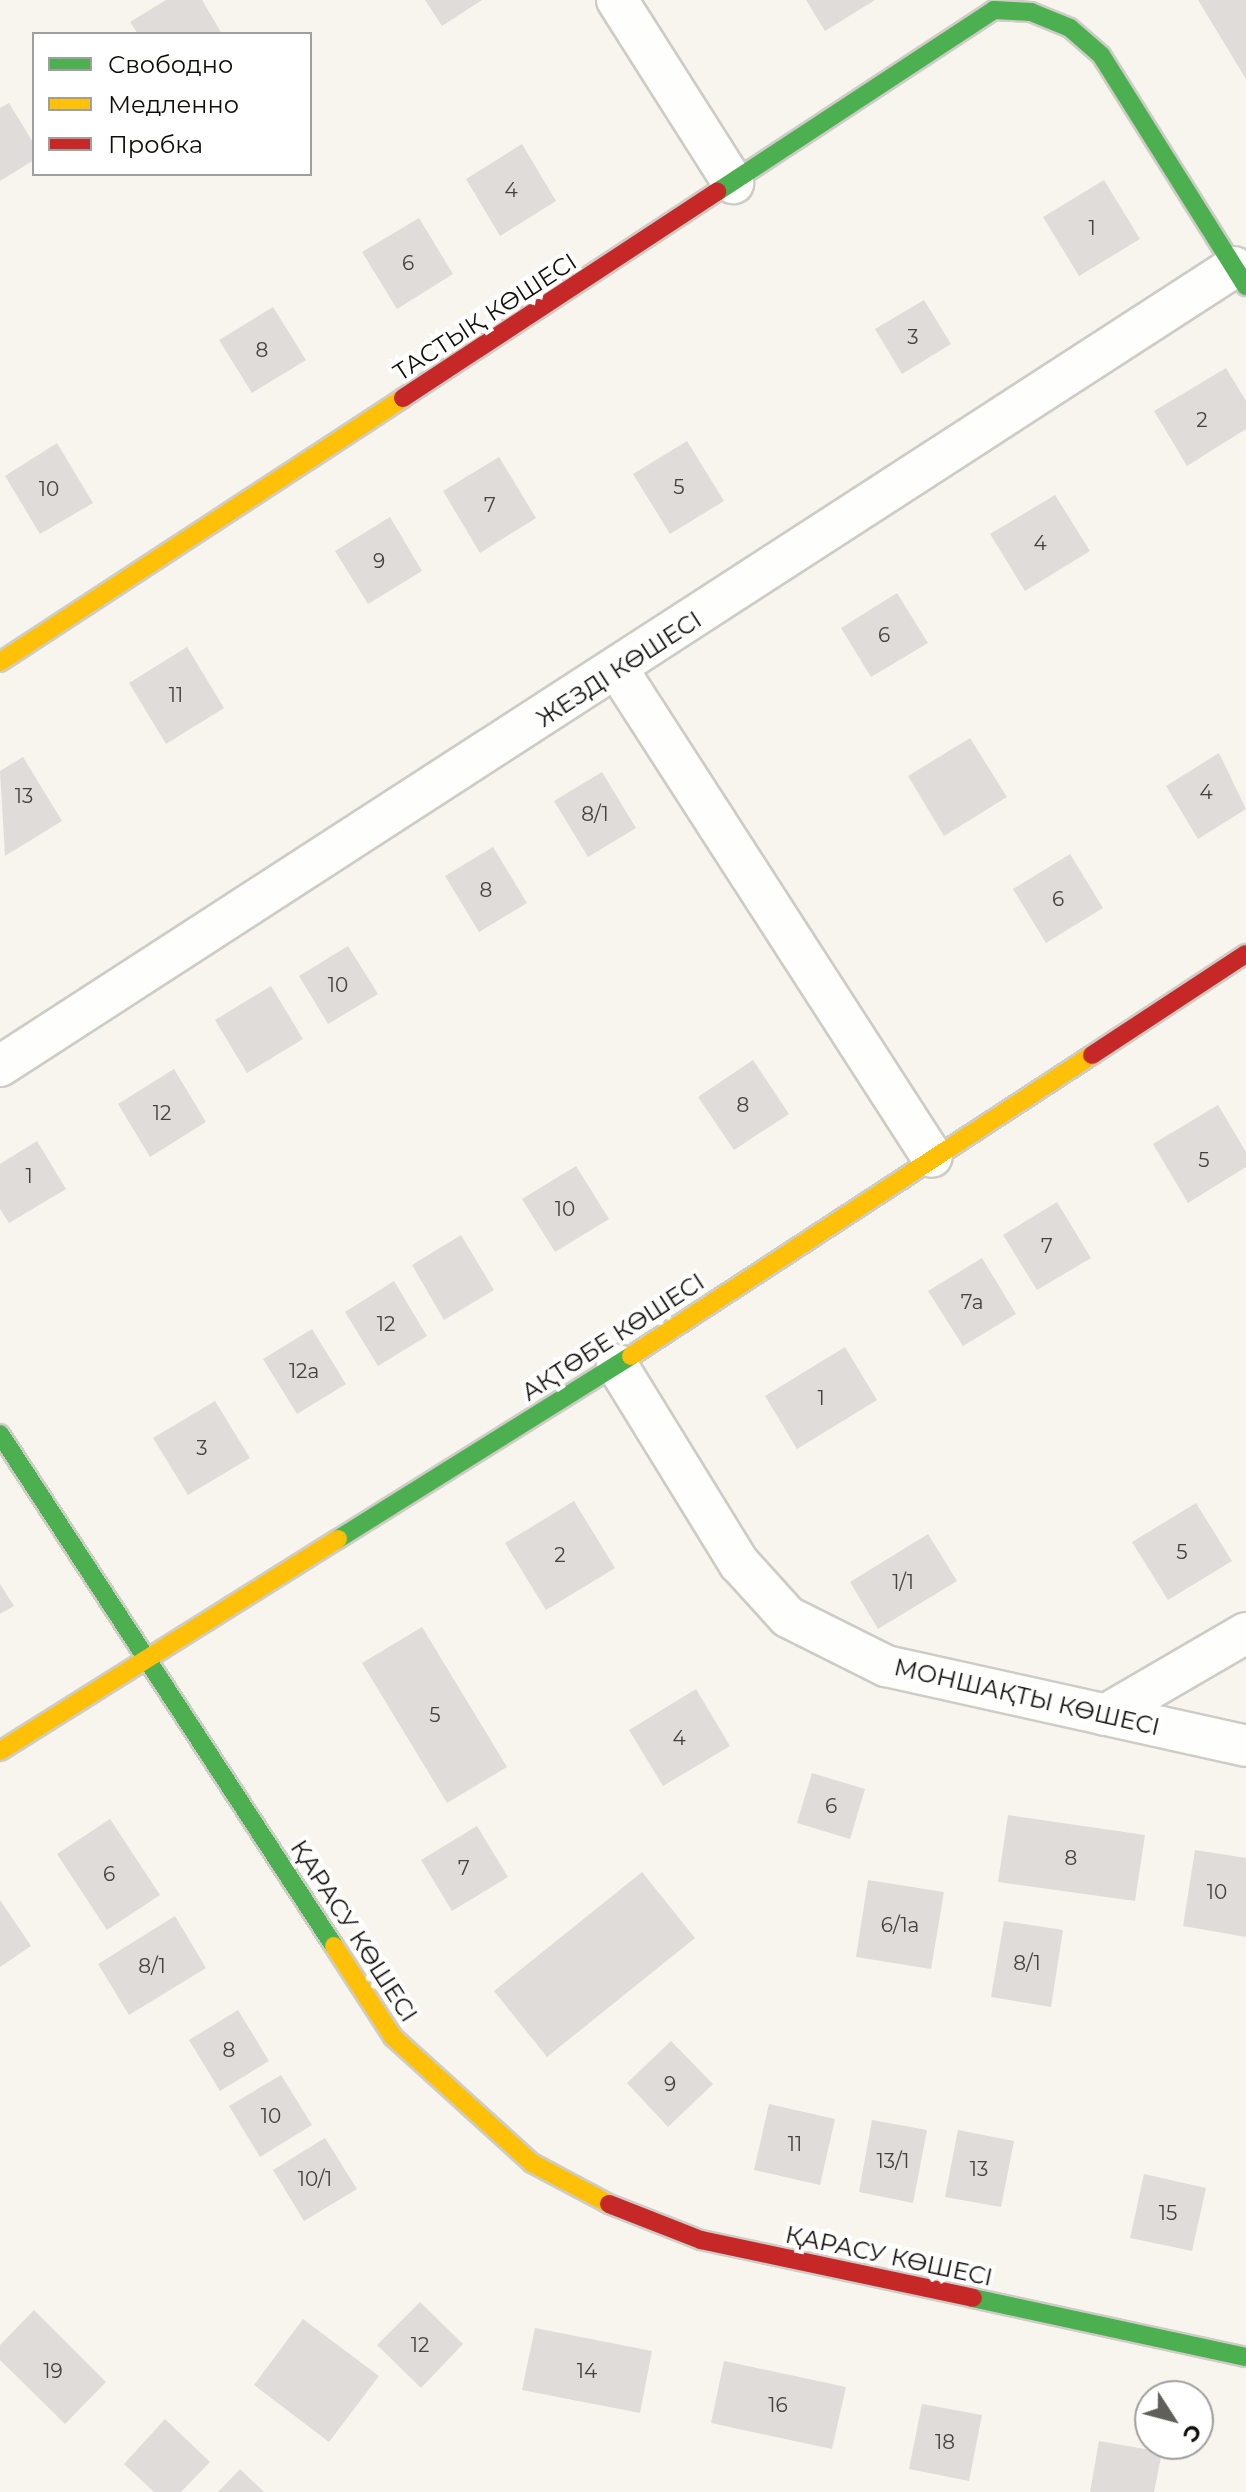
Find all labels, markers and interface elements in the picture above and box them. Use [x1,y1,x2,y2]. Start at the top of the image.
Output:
legend [32,32,312,176]
text: Свободно [108,50,233,79]
text: Медленно [108,90,239,119]
text: Пробка [108,130,203,159]
house number: 4 [504,178,518,202]
house number: 1 [1088,216,1096,240]
street label: ТАСТЫҚ КӨШЕСІ [388,247,582,387]
house number: 6 [402,251,414,275]
house number: 3 [907,325,919,349]
house number: 8 [256,338,268,362]
house number: 2 [1196,408,1208,432]
house number: 5 [673,475,685,499]
house number: 10 [39,477,59,501]
house number: 7 [484,493,496,517]
house number: 4 [1033,531,1047,555]
house number: 9 [373,549,385,573]
street label: ЖЕЗДІ КӨШЕСІ [531,605,707,733]
house number: 6 [878,623,890,647]
house number: 11 [169,683,183,707]
house number: 4 [1199,780,1213,804]
house number: 13 [15,784,33,808]
house number: 8/1 [581,802,609,826]
house number: 8 [480,878,492,902]
house number: 6 [1052,887,1064,911]
house number: 10 [328,973,348,997]
house number: 8 [737,1093,749,1117]
house number: 12 [153,1101,171,1125]
house number: 5 [1198,1148,1210,1172]
house number: 1 [25,1164,33,1188]
house number: 10 [555,1197,575,1221]
house number: 7 [1041,1234,1053,1258]
street label: АҚТӨБЕ КӨШЕСІ [516,1267,710,1407]
house number: 7а [961,1290,983,1314]
house number: 12 [377,1312,395,1336]
house number: 12а [289,1359,319,1383]
house number: 1 [817,1386,825,1410]
house number: 3 [196,1436,208,1460]
house number: 5 [1176,1540,1188,1564]
house number: 2 [554,1543,566,1567]
house number: 1/1 [892,1570,914,1594]
street label: МОНШАҚТЫ КӨШЕСІ [891,1652,1163,1742]
house number: 5 [429,1703,441,1727]
house number: 4 [672,1726,686,1750]
house number: 6 [825,1794,837,1818]
street label: ҚАРАСУ КӨШЕСІ [284,1835,424,2027]
house number: 8 [1065,1846,1077,1870]
house number: 7 [458,1856,470,1880]
house number: 6 [103,1862,115,1886]
house number: 10 [1207,1880,1227,1904]
house number: 6/1а [881,1913,919,1937]
house number: 8/1 [1013,1951,1041,1975]
house number: 8/1 [138,1954,166,1978]
house number: 8 [223,2038,235,2062]
house number: 9 [664,2072,676,2096]
house number: 10 [261,2104,281,2128]
house number: 11 [788,2132,802,2156]
house number: 13/1 [876,2149,910,2173]
house number: 13 [970,2157,988,2181]
house number: 10/1 [298,2167,332,2191]
house number: 15 [1159,2201,1177,2225]
street label: ҚАРАСУ КӨШЕСІ [783,2220,995,2292]
house number: 12 [411,2333,429,2357]
house number: 19 [43,2359,63,2383]
house number: 14 [577,2359,597,2383]
north arrow [1134,2380,1214,2460]
house number: 16 [768,2393,788,2417]
text: С [1177,2419,1208,2448]
house number: 18 [935,2430,955,2454]

